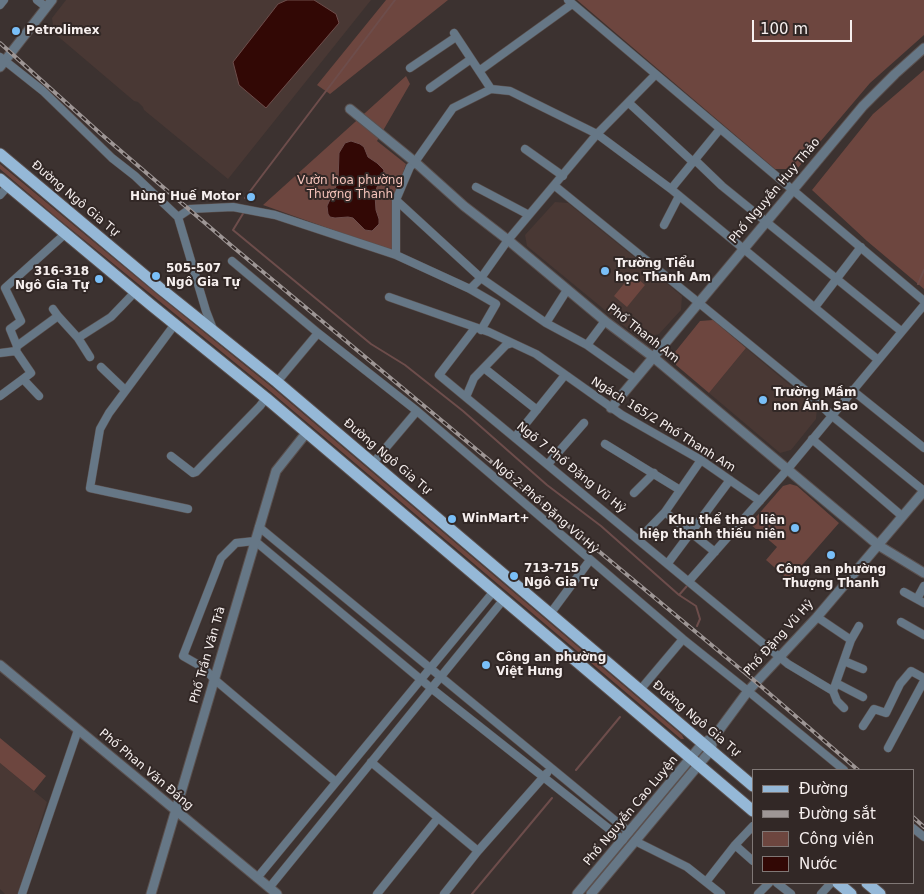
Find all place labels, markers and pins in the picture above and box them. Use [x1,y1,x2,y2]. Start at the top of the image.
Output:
place label: Petrolimex [26,24,99,38]
marker: Petrolimex [10,25,22,37]
place label: Hùng Huế Motor [130,190,241,204]
marker: Hùng Huế Motor [245,191,257,203]
place label: Trường Tiểu học Thanh Am [615,257,711,285]
place label: 505-507 Ngô Gia Tự [166,262,240,290]
place label: 316-318 Ngô Gia Tự [15,265,89,293]
marker: Trường Tiểu học Thanh Am [599,265,611,277]
marker: 505-507 Ngô Gia Tự [150,270,162,282]
marker: 316-318 Ngô Gia Tự [93,273,105,285]
place label: Trường Mầm non Ánh Sao [773,386,858,414]
marker: Trường Mầm non Ánh Sao [757,394,769,406]
place label: WinMart+ [462,512,530,526]
marker: WinMart+ [446,513,458,525]
place label: Khu thể thao liên hiệp thanh thiếu niên [639,514,785,542]
marker: Khu thể thao liên hiệp thanh thiếu niên [789,522,801,534]
marker: Công an phường Thượng Thanh [825,549,837,561]
place label: 713-715 Ngô Gia Tự [524,562,598,590]
place label: Công an phường Thượng Thanh [776,563,886,591]
marker: 713-715 Ngô Gia Tự [508,570,520,582]
place label: Công an phường Việt Hưng [496,651,606,679]
marker: Công an phường Việt Hưng [480,659,492,671]

